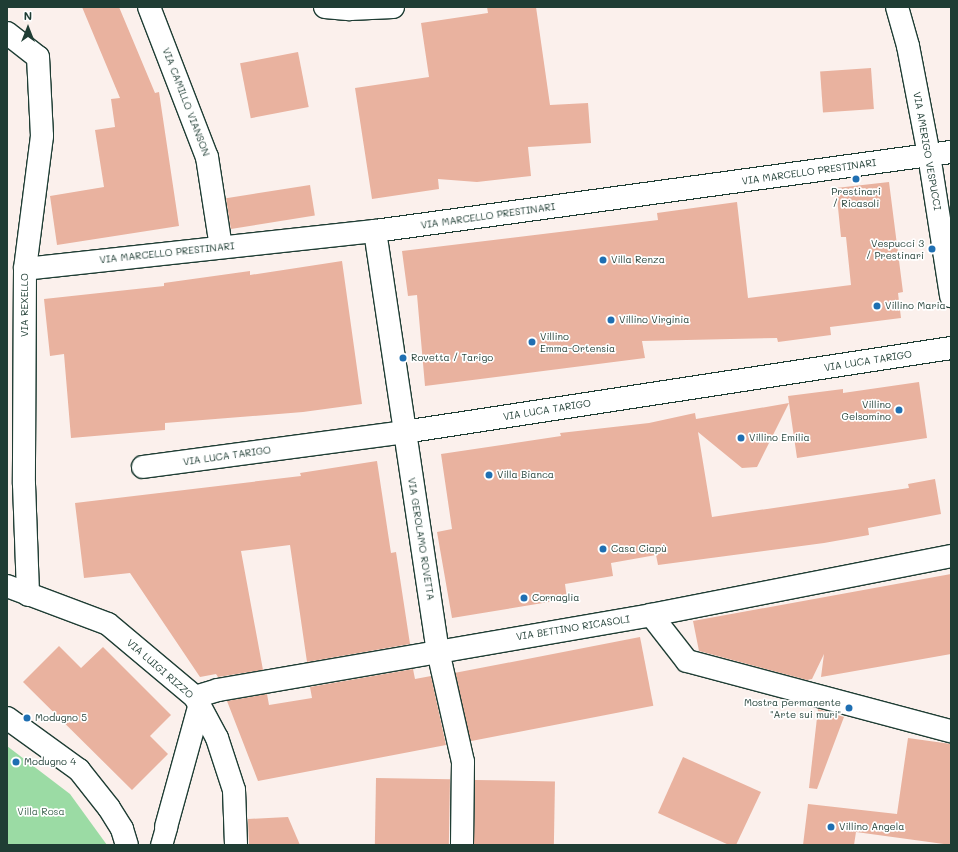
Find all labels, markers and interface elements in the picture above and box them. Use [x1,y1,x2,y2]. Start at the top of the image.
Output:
north arrow [8,8,48,48]
text: N [24,8,32,23]
street label: VIA CAMILLO VIANSON [160,46,212,158]
street label: VIA AMERIGO VESPUCCI [911,91,943,211]
street label: VIA MARCELLO PRESTINARI [741,157,877,187]
marker: Prestinari / Ricasoli [851,174,861,184]
place label: Prestinari / Ricasoli [831,185,881,208]
street label: VIA MARCELLO PRESTINARI [420,201,556,231]
place label: Vespucci 3 / Prestinari [866,237,924,260]
street label: VIA MARCELLO PRESTINARI [99,240,235,266]
marker: Vespucci 3 / Prestinari [927,244,937,254]
place label: Villa Renza [611,254,665,266]
marker: Villa Renza [598,255,608,265]
street label: VIA REXELLO [19,273,31,337]
place label: Villino Maria [885,300,946,312]
marker: Villino Maria [872,301,882,311]
place label: Villino Virginia [619,314,689,326]
marker: Villino Virginia [606,315,616,325]
place label: Villino Emma-Ortensia [540,330,615,354]
marker: Villino Emma-Ortensia [527,337,537,347]
street label: VIA LUCA TARIGO [823,348,913,374]
place label: Rovetta / Tarigo [411,352,493,364]
marker: Rovetta / Tarigo [398,353,408,363]
street label: VIA LUCA TARIGO [502,397,592,423]
place label: Villino Gelsomino [842,398,891,422]
marker: Villino Gelsomino [894,405,904,415]
place label: Villino Emilia [749,432,810,444]
marker: Villino Emilia [736,433,746,443]
street label: VIA LUCA TARIGO [182,444,272,468]
place label: Villa Bianca [497,469,554,481]
marker: Villa Bianca [484,470,494,480]
street label: VIA GEROLAMO ROVETTA [405,477,437,601]
place label: Casa Ciapù [611,543,667,555]
marker: Casa Ciapù [598,544,608,554]
place label: Cornaglia [532,592,579,604]
marker: Cornaglia [519,593,529,603]
street label: VIA BETTINO RICASOLI [515,613,631,643]
street label: VIA LUIGI RIZZO [124,637,196,701]
place label: Mostra permanente "Arte sui muri" [744,696,841,720]
marker: Mostra permanente "Arte sui muri" [844,703,854,713]
place label: Modugno 5 [35,712,87,724]
marker: Modugno 5 [22,713,32,723]
place label: Modugno 4 [24,756,76,768]
marker: Modugno 4 [11,757,21,767]
park label: Villa Rosa [17,806,65,818]
place label: Villino Angela [839,821,904,833]
marker: Villino Angela [826,822,836,832]

